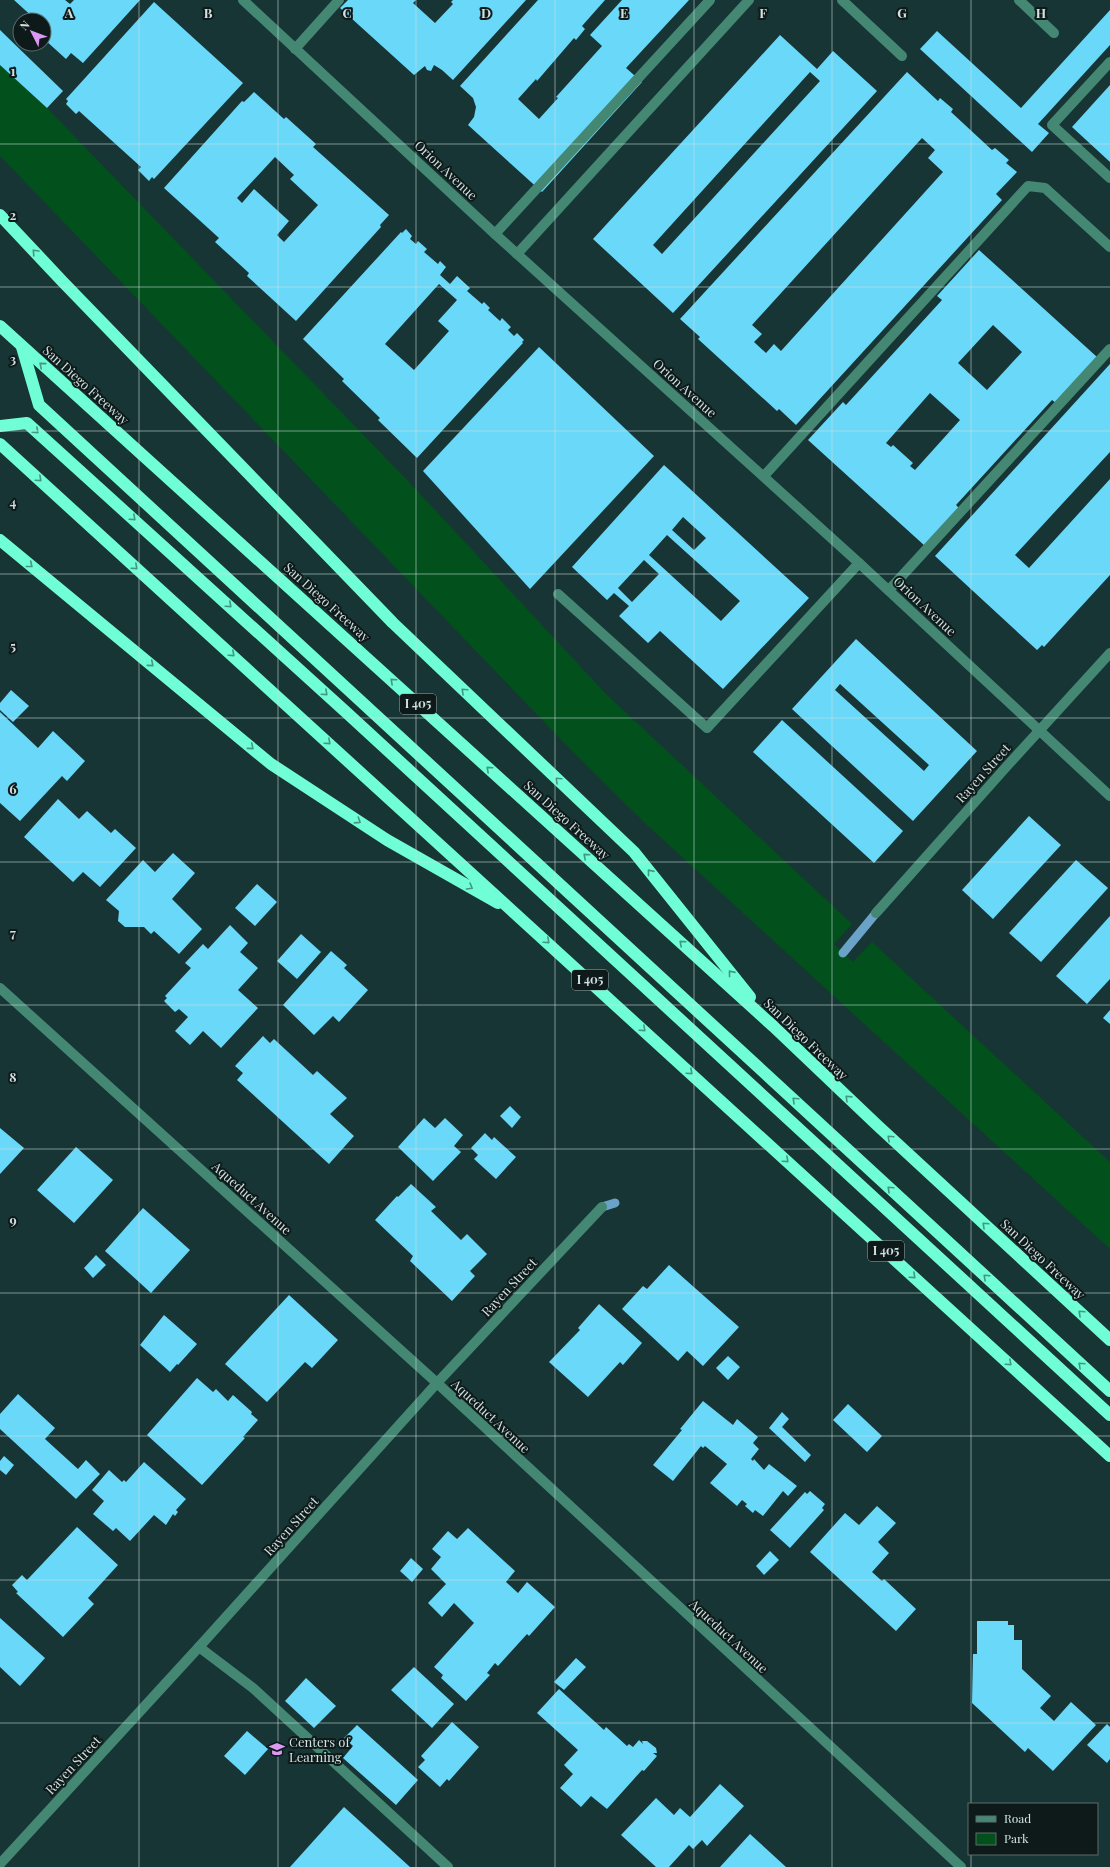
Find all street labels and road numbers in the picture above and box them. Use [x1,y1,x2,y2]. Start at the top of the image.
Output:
street label: Orion Avenue [411,136,482,203]
street label: San Diego Freeway [40,341,133,428]
street label: Orion Avenue [650,355,721,421]
street label: San Diego Freeway [281,558,374,645]
street label: Orion Avenue [890,572,961,639]
road number: I 405 [400,694,436,714]
street label: Rayen Street [952,739,1014,806]
street label: San Diego Freeway [521,776,614,863]
road number: I 405 [572,970,608,990]
street label: San Diego Freeway [761,994,852,1083]
street label: Aqueduct Avenue [208,1157,296,1238]
street label: San Diego Freeway [997,1215,1090,1303]
road number: I 405 [868,1241,904,1261]
street label: Rayen Street [477,1254,540,1319]
street label: Aqueduct Avenue [448,1374,534,1457]
street label: Rayen Street [260,1492,322,1559]
street label: Aqueduct Avenue [686,1594,772,1677]
street label: Rayen Street [41,1732,104,1797]

